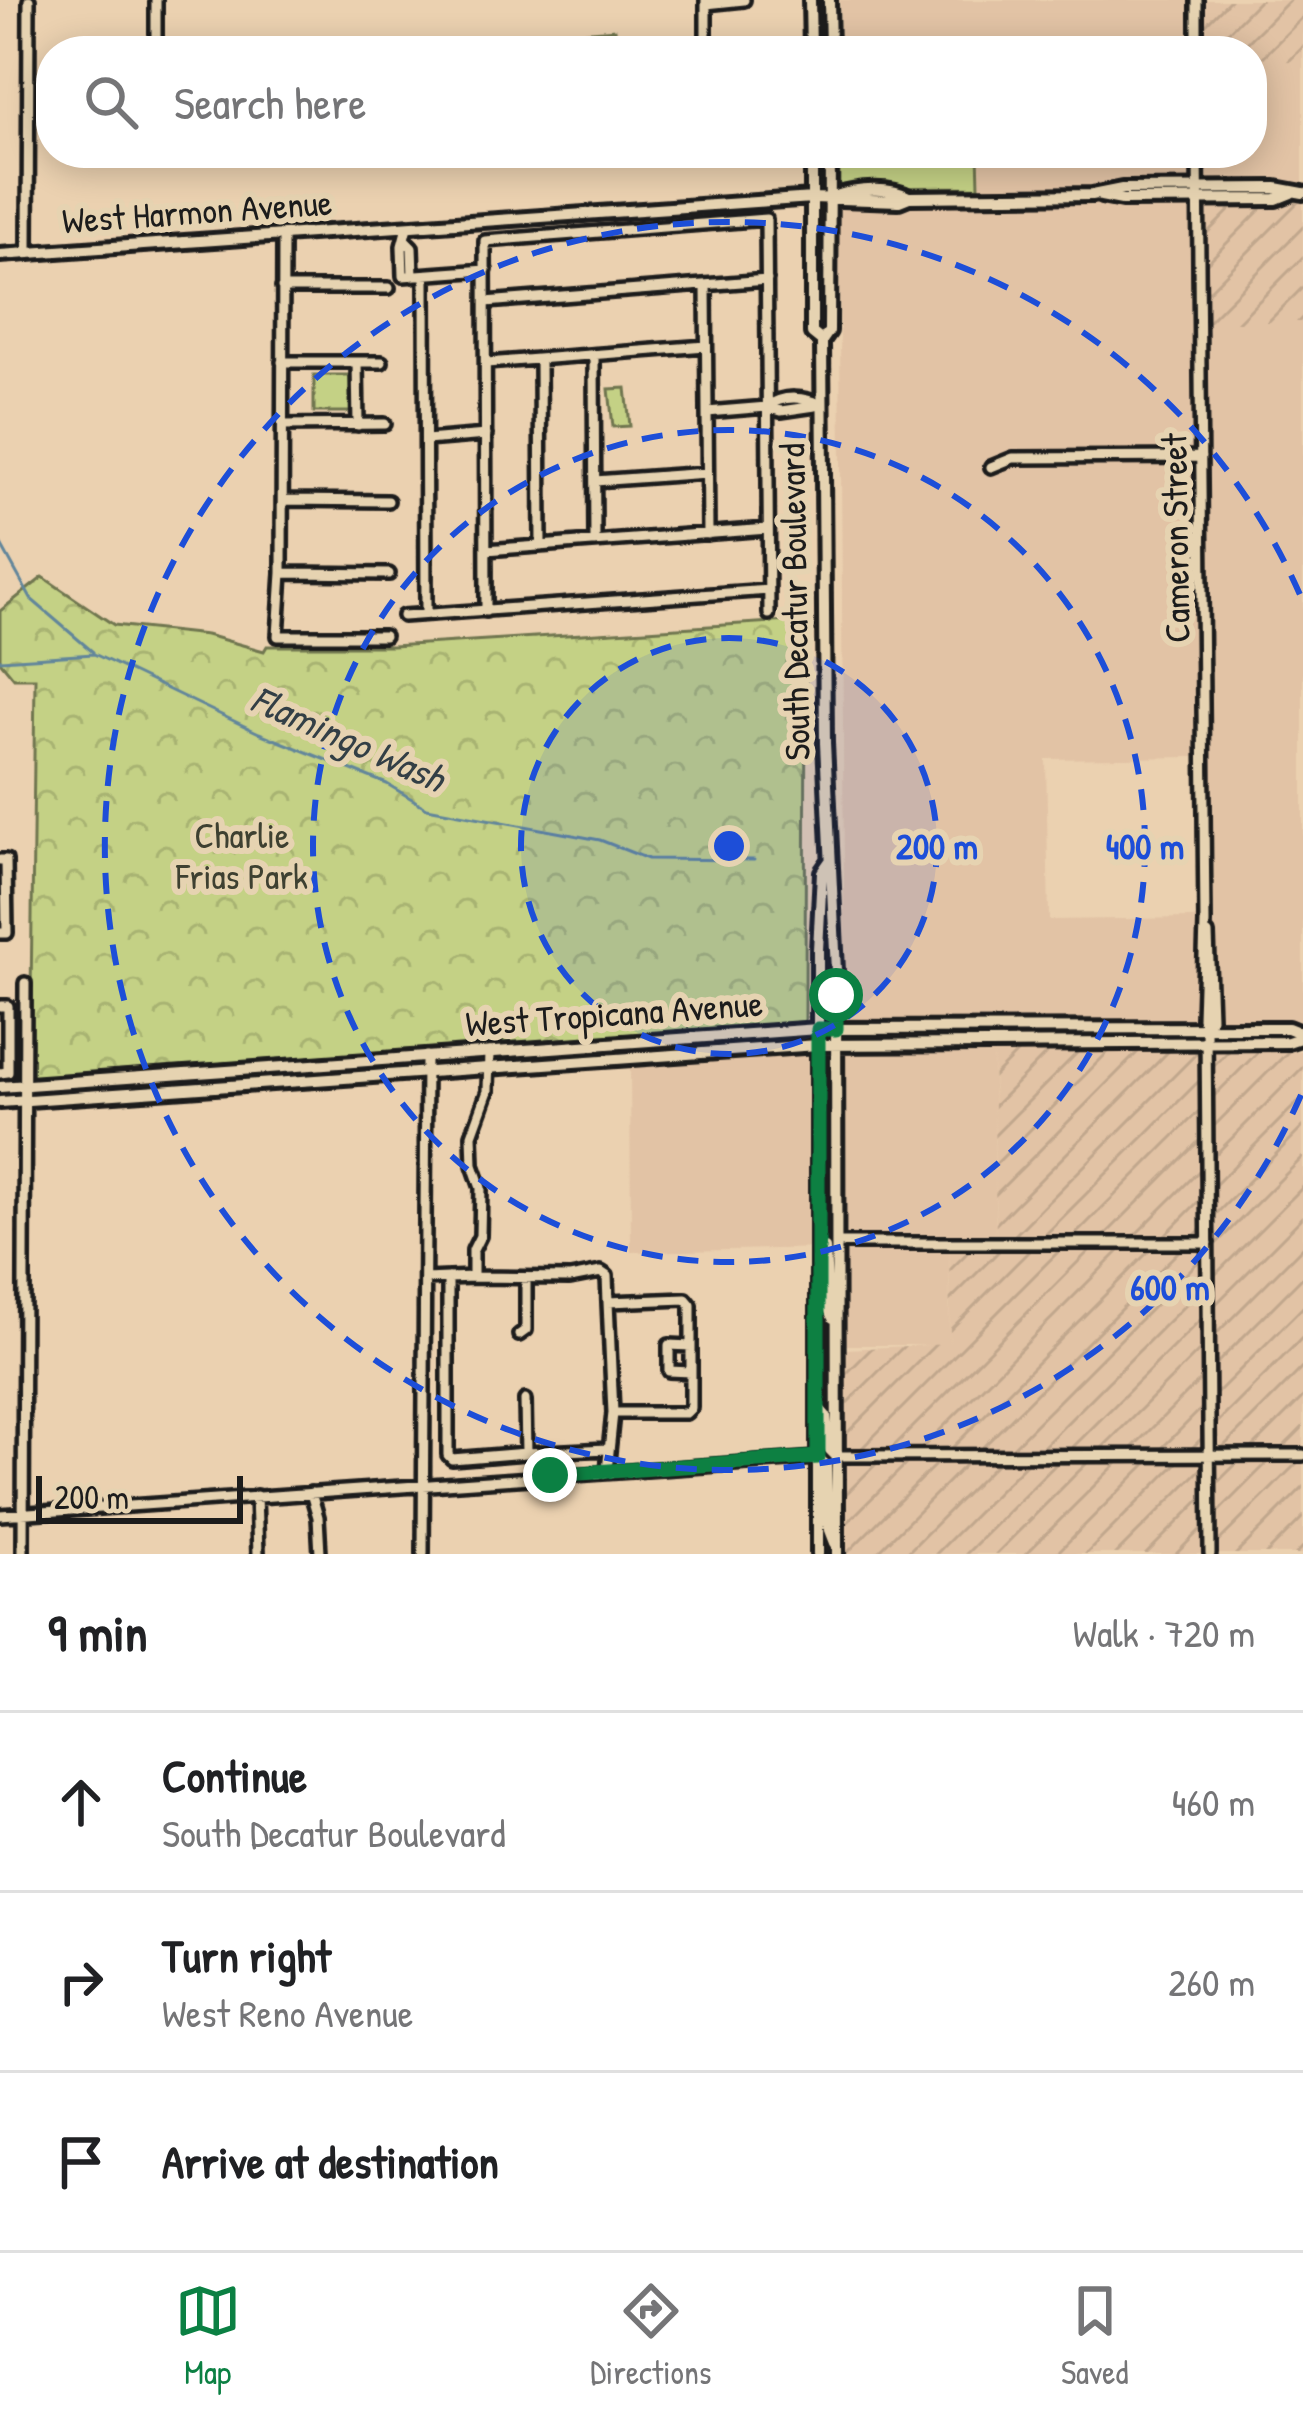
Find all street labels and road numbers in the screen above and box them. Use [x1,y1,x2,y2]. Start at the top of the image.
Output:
street label: West Harmon Avenue [60,177,334,244]
street label: Cameron Street [1148,432,1201,643]
street label: South Decatur Boulevard [766,443,821,761]
street label: West Tropicana Avenue [464,978,764,1047]

